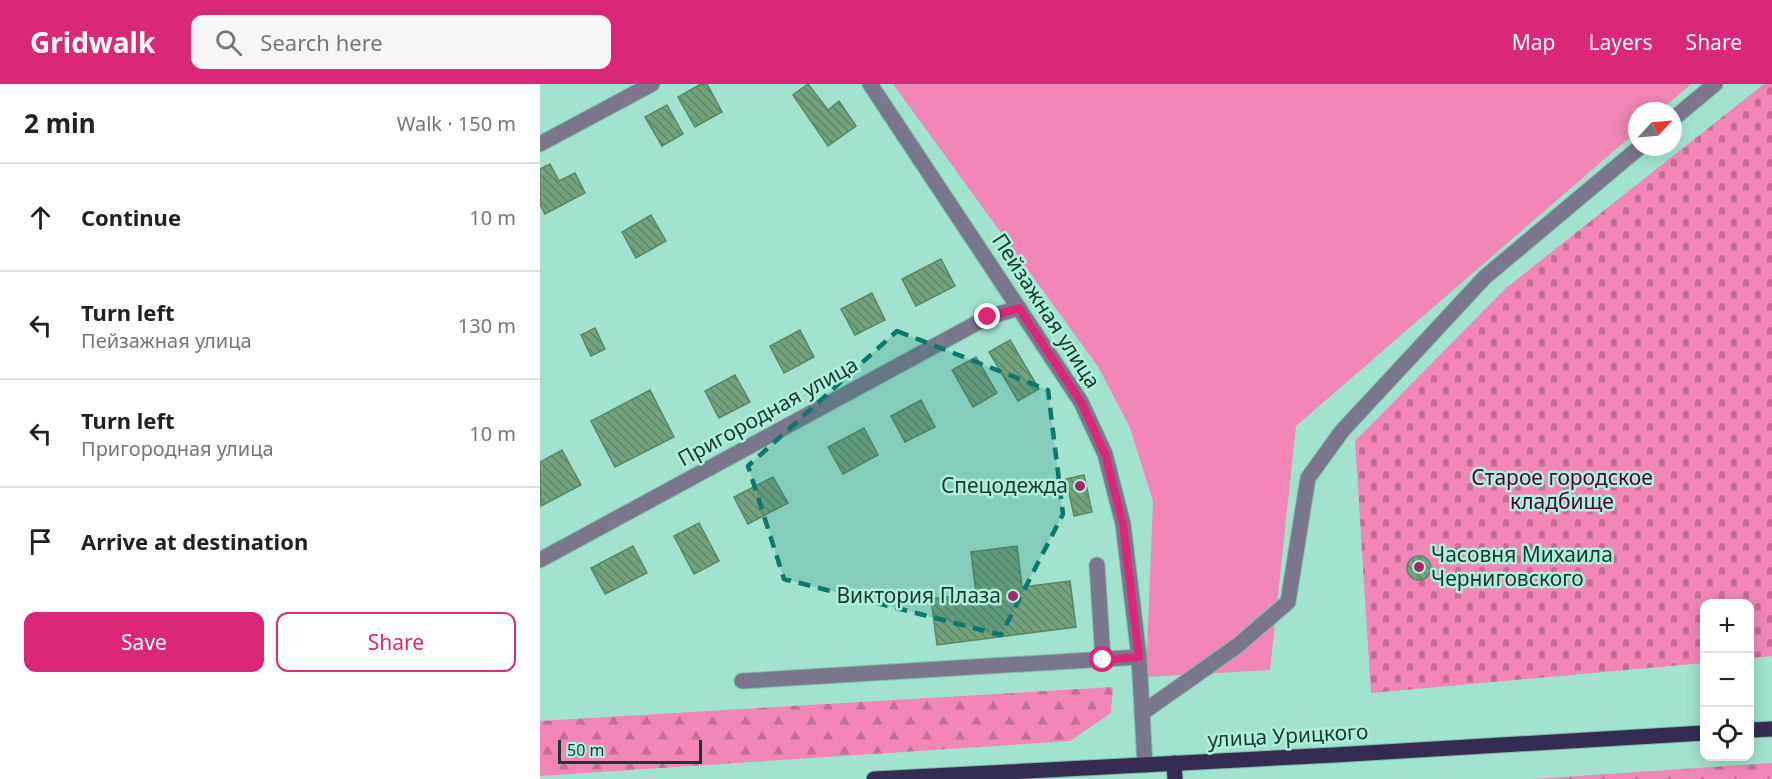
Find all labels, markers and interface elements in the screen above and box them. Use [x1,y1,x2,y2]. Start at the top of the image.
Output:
search box [191,15,611,69]
text: Gridwalk [30,23,155,61]
icon: search [212,26,245,59]
text: Search here [260,27,383,57]
text: Map [1512,28,1556,56]
text: Layers [1589,28,1653,56]
text: Share [1686,28,1742,56]
north arrow [1628,102,1682,156]
text: 2 min [24,105,96,141]
text: Walk · 150 m [397,110,516,137]
icon: ahead [24,201,57,234]
text: Continue [81,202,181,232]
text: 10 m [469,204,516,231]
street label: Пейзажная улица [986,228,1107,393]
text: Turn left [81,297,175,327]
route end [974,303,1000,329]
icon: left [24,309,57,342]
text: 130 m [458,312,516,339]
text: Пейзажная улица [81,327,252,354]
street label: Пригородная улица [672,350,863,472]
text: Turn left [81,405,175,435]
icon: left [24,417,57,450]
text: 10 m [469,420,516,447]
text: Пригородная улица [81,435,274,462]
park label: Старое городское кладбище [1471,463,1653,515]
place label: Спецодежда [941,471,1068,499]
marker: Спецодежда [1073,479,1087,493]
icon: arrive [24,525,57,558]
text: Arrive at destination [81,526,308,556]
place label: Часовня Михаила Черниговского [1431,540,1613,592]
marker: Часовня Михаила Черниговского [1412,560,1426,574]
place label: Виктория Плаза [836,581,1001,609]
marker: Виктория Плаза [1006,589,1020,603]
map controls [1700,599,1754,761]
button: + [1700,599,1754,653]
button: Save [24,612,264,672]
button: Share [276,612,516,672]
route start [1089,646,1115,672]
button: − [1700,653,1754,707]
button: locate [1700,707,1754,761]
street label: улица Урицкого [1207,717,1369,753]
scale bar [558,737,702,764]
text: 50 m [567,739,604,761]

